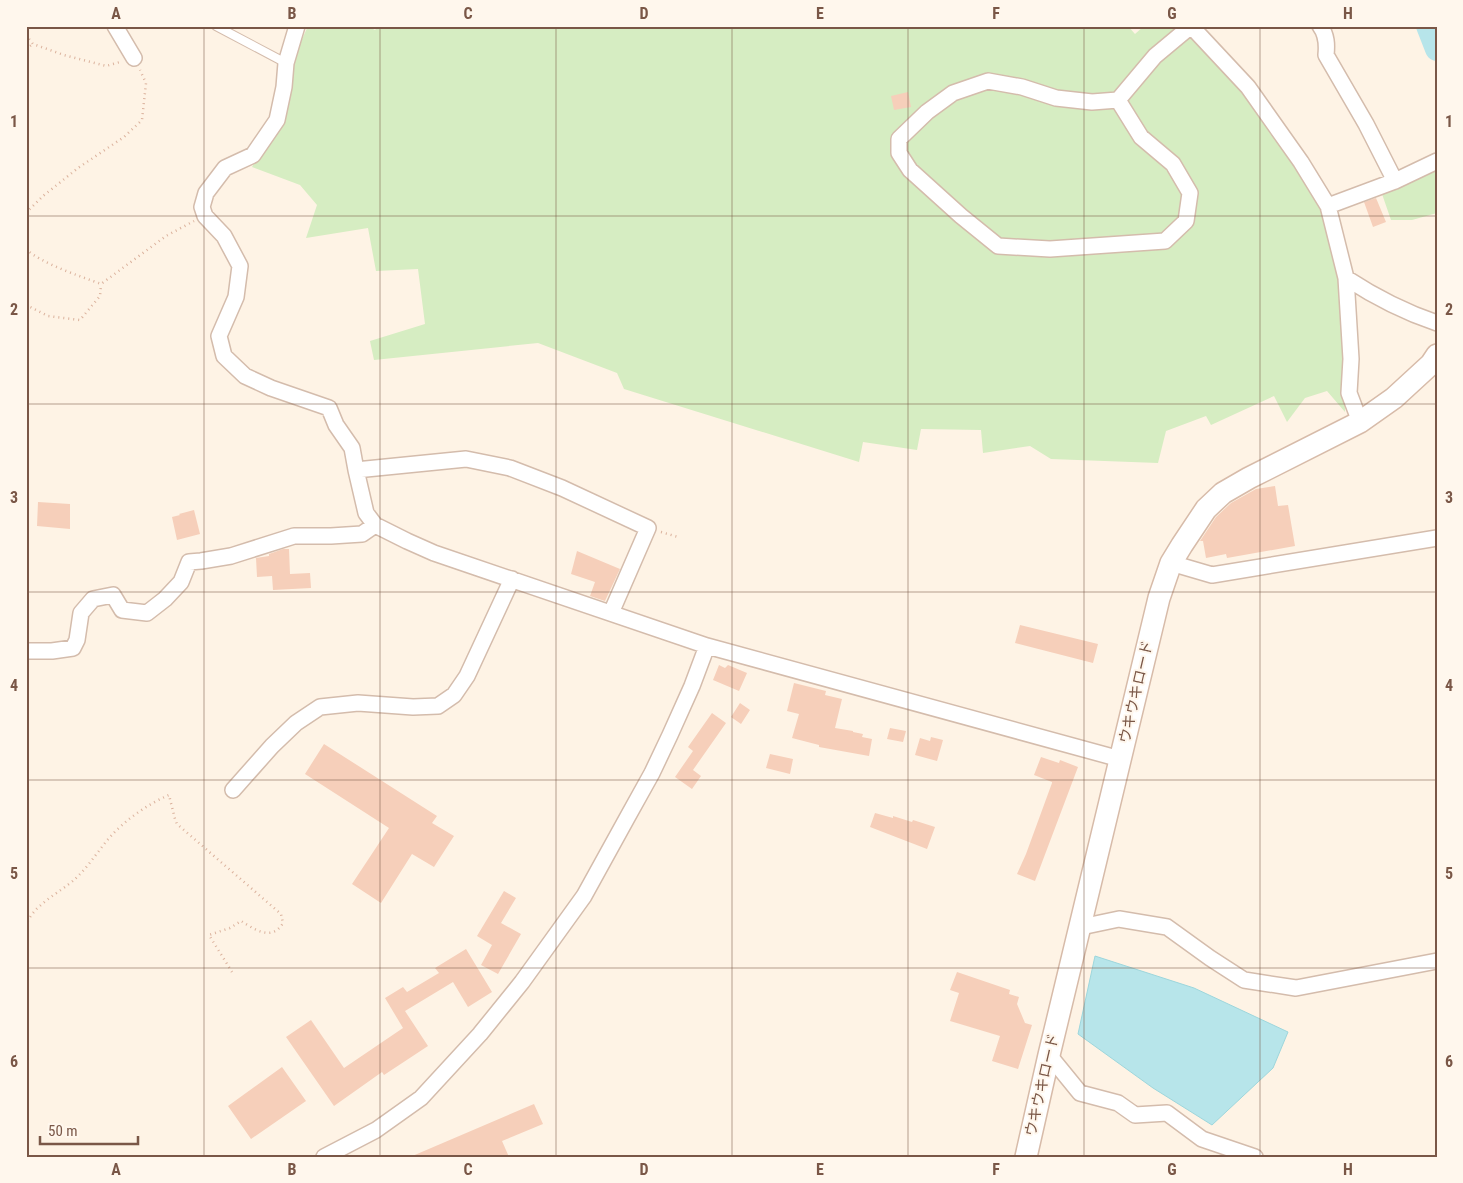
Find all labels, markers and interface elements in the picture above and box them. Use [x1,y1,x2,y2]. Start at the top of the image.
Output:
text: A [111,4,121,23]
text: B [288,4,297,23]
text: C [463,4,473,23]
text: D [639,4,649,23]
text: E [816,4,824,23]
text: F [992,4,1000,23]
text: G [1167,4,1177,23]
text: H [1343,4,1353,23]
text: 1 [10,112,18,131]
text: 1 [1445,112,1453,131]
text: 2 [10,300,18,319]
text: 2 [1445,300,1453,319]
text: 3 [10,488,18,507]
text: 3 [1445,488,1453,507]
street label: ウキウキロード [1115,639,1157,745]
text: 4 [10,676,18,695]
text: 4 [1445,676,1453,695]
text: 5 [10,864,18,883]
text: 5 [1445,864,1453,883]
street label: ウキウキロード [1021,1032,1063,1138]
text: 6 [10,1052,18,1071]
text: 6 [1445,1052,1453,1071]
scale bar [40,1113,138,1145]
text: 50 m [48,1122,78,1140]
text: A [111,1160,121,1179]
text: B [288,1160,297,1179]
text: C [463,1160,473,1179]
text: D [639,1160,649,1179]
text: E [816,1160,824,1179]
text: F [992,1160,1000,1179]
text: G [1167,1160,1177,1179]
text: H [1343,1160,1353,1179]

